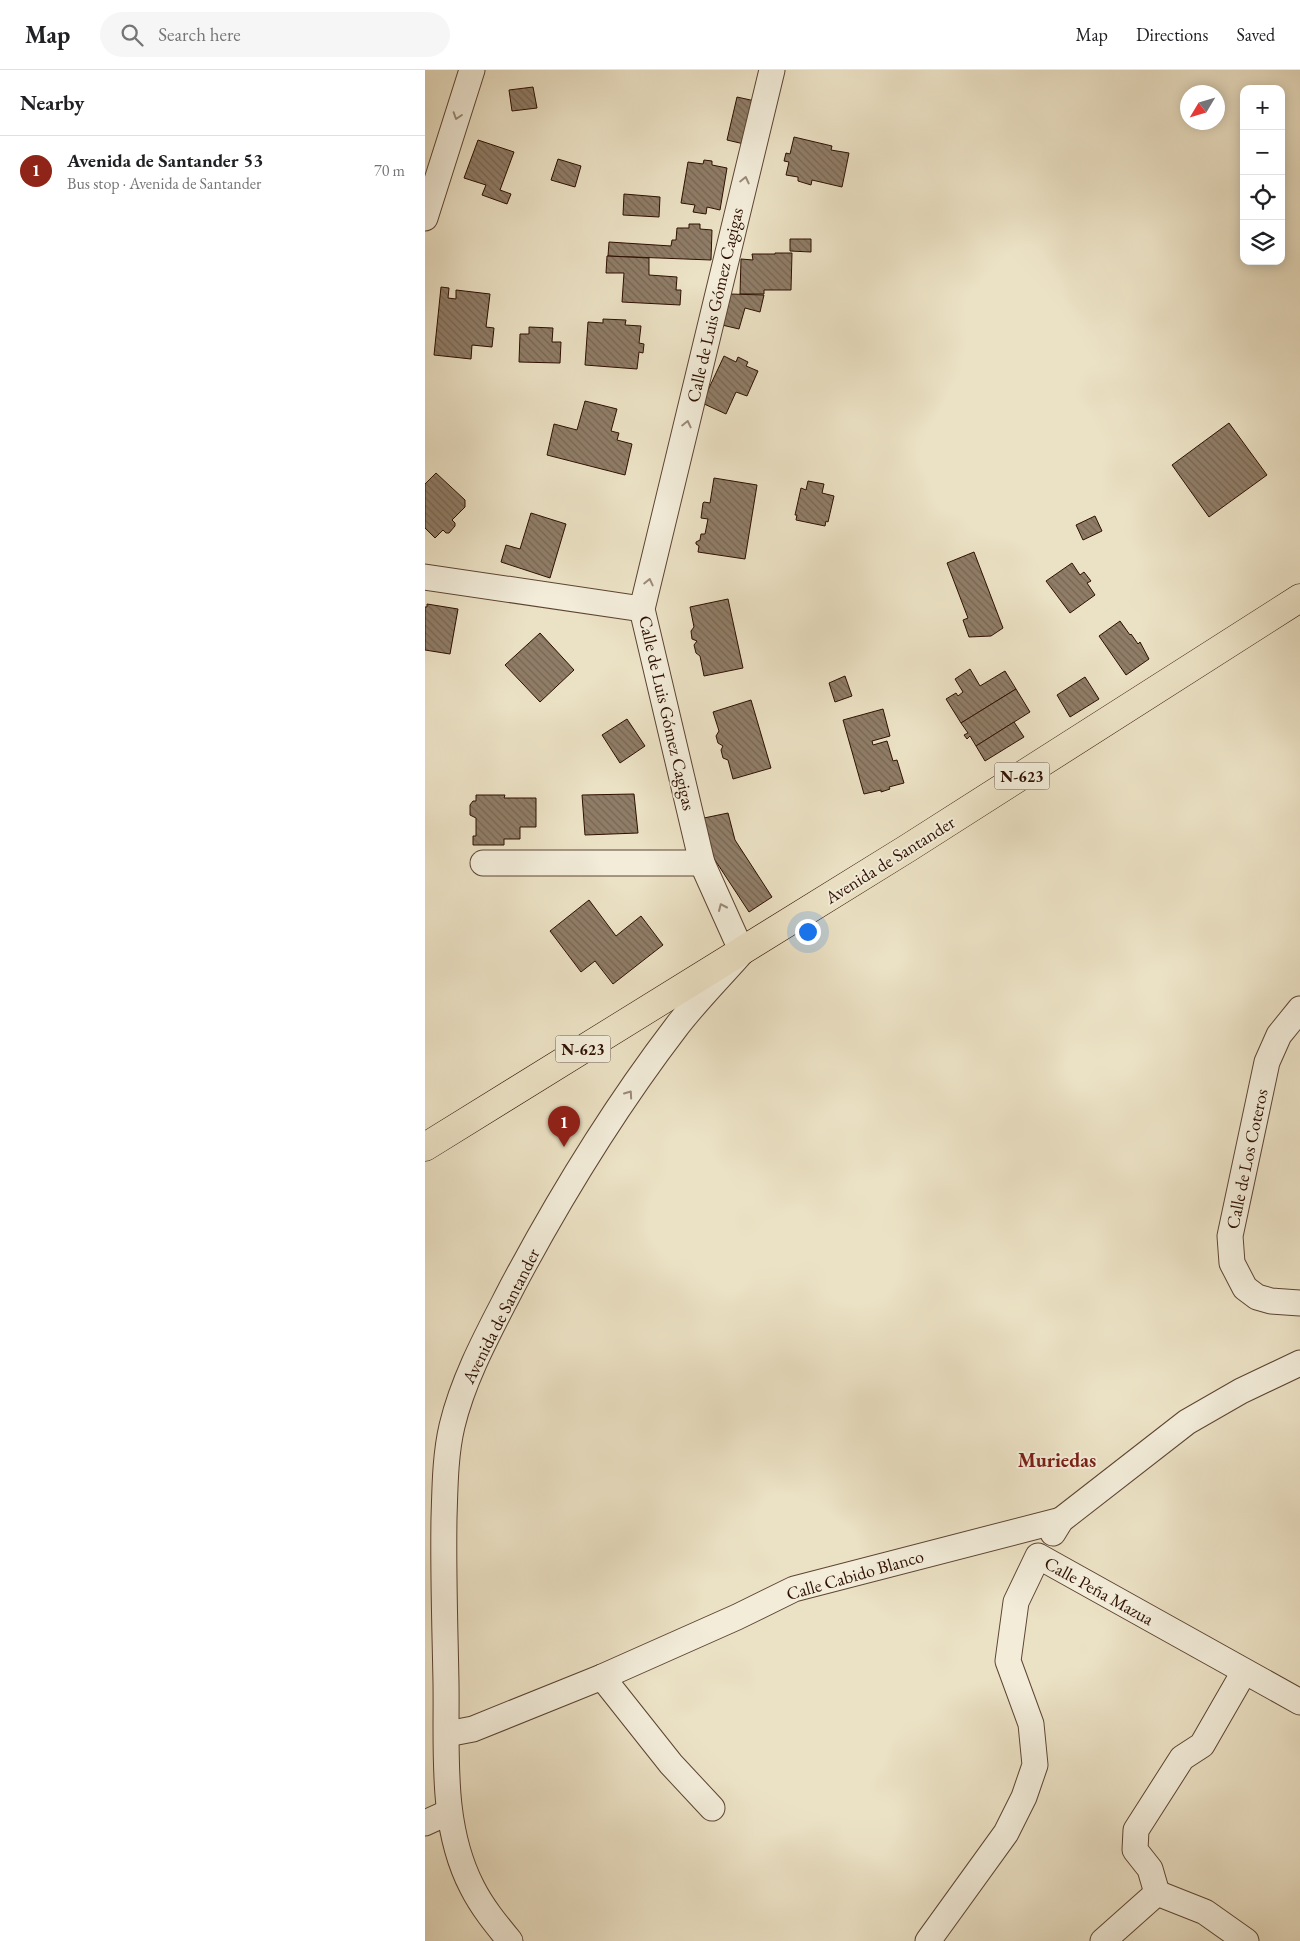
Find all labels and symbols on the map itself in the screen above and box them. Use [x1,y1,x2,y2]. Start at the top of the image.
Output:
north arrow [1180,85,1225,130]
one-way arrow [453,112,463,120]
one-way arrow [739,176,750,185]
street label: Calle de Luis Gómez Cagigas [681,205,748,405]
one-way arrow [681,419,692,428]
one-way arrow [643,577,654,586]
street label: Calle de Luis Gómez Cagigas [634,613,701,813]
road number: N-623 [995,762,1049,789]
street label: Avenida de Santander [820,810,959,909]
one-way arrow [718,903,728,912]
your location [795,919,821,945]
road number: N-623 [555,1036,611,1062]
street label: Calle de Los Coteros [1220,1086,1273,1231]
one-way arrow [623,1090,632,1100]
pin: 1 [548,1106,580,1147]
street label: Avenida de Santander [456,1244,545,1388]
district label: Muriedas [1018,1447,1096,1473]
street label: Calle Cabido Blanco [783,1544,926,1605]
street label: Calle Peña Mazua [1040,1551,1159,1631]

